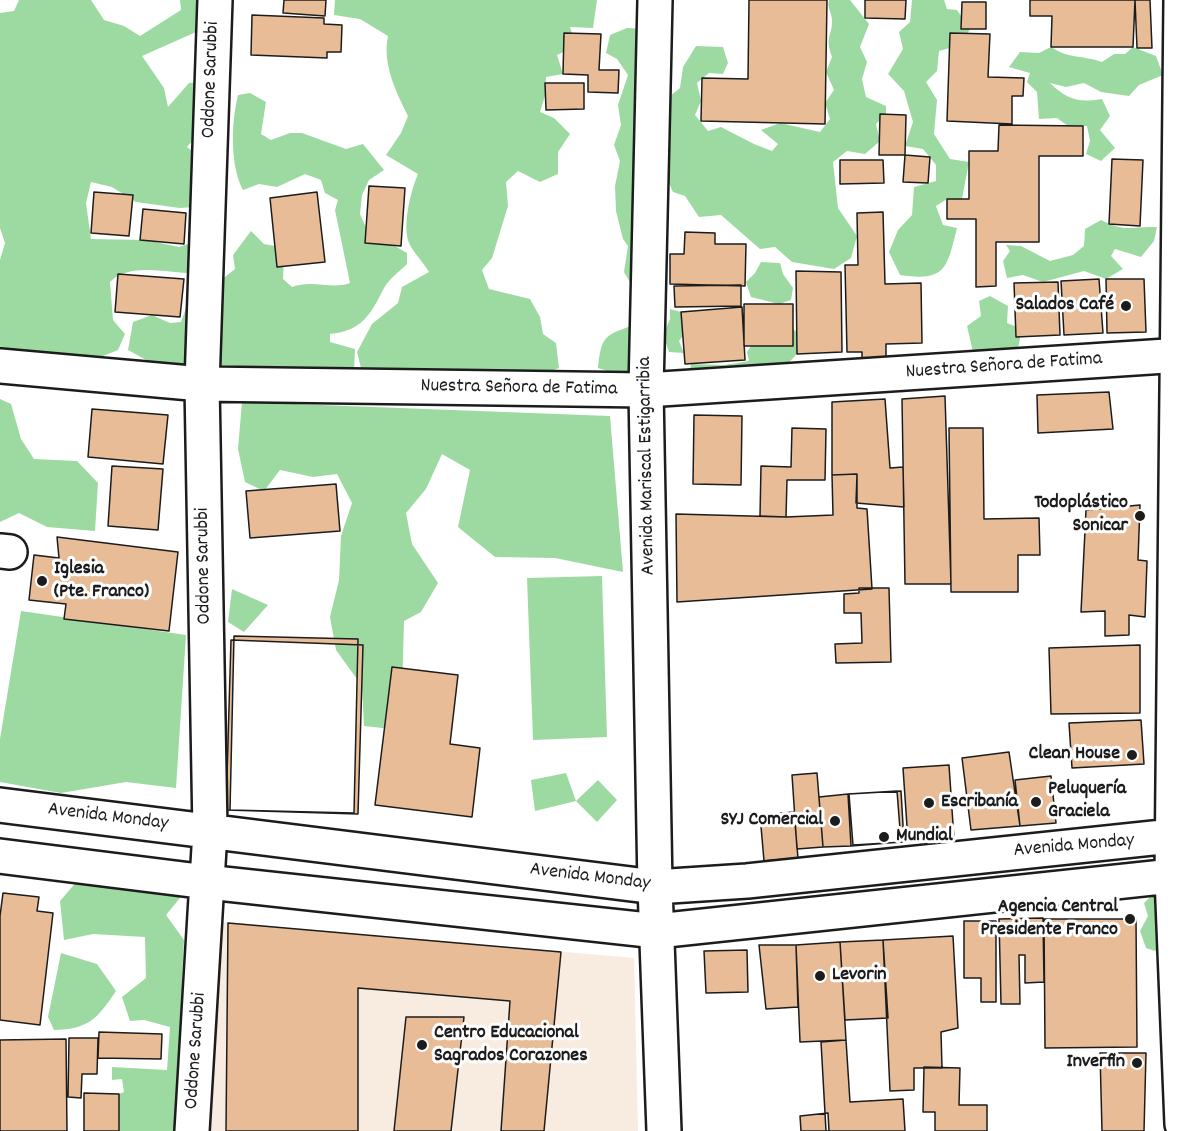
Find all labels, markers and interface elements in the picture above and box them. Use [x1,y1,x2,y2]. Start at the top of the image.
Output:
street label: Oddone Sarubbi [198,21,226,139]
place label: Salados Café [1015,294,1114,318]
marker: Salados Café [1119,299,1133,313]
street label: Nuestra Señora de Fatima [905,348,1103,386]
street label: Avenida Mariscal Estigarribia [634,357,662,575]
street label: Nuestra Señora de Fatima [420,375,618,403]
place label: Todoplástico Sonicar [1034,492,1128,539]
street label: Oddone Sarubbi [192,507,218,625]
marker: Todoplástico Sonicar [1133,509,1147,523]
place label: Iglesia (Pte. Franco) [54,558,149,605]
marker: Iglesia (Pte. Franco) [35,574,49,588]
place label: Clean House [1028,743,1120,767]
marker: Clean House [1125,748,1139,762]
place label: Peluquería Graciela [1048,778,1126,825]
place label: Escribanía [941,791,1018,815]
marker: Peluquería Graciela [1029,795,1043,809]
marker: Escribanía [922,796,936,810]
street label: Avenida Monday [46,799,170,837]
place label: SYJ Comercial [720,809,823,833]
marker: SYJ Comercial [828,814,842,828]
place label: Mundial [896,825,953,849]
marker: Mundial [877,830,891,844]
street label: Avenida Monday [1013,830,1135,864]
street label: Avenida Monday [528,859,652,897]
place label: Agencia Central Presidente Franco [981,896,1118,943]
marker: Agencia Central Presidente Franco [1123,912,1137,926]
place label: Levorin [832,964,887,988]
marker: Levorin [813,969,827,983]
street label: Oddone Sarubbi [181,992,213,1110]
place label: Centro Educacional Sagrados Corazones [434,1022,588,1069]
marker: Centro Educacional Sagrados Corazones [415,1038,429,1052]
place label: Inverfin [1067,1051,1125,1075]
marker: Inverfin [1130,1056,1144,1070]

